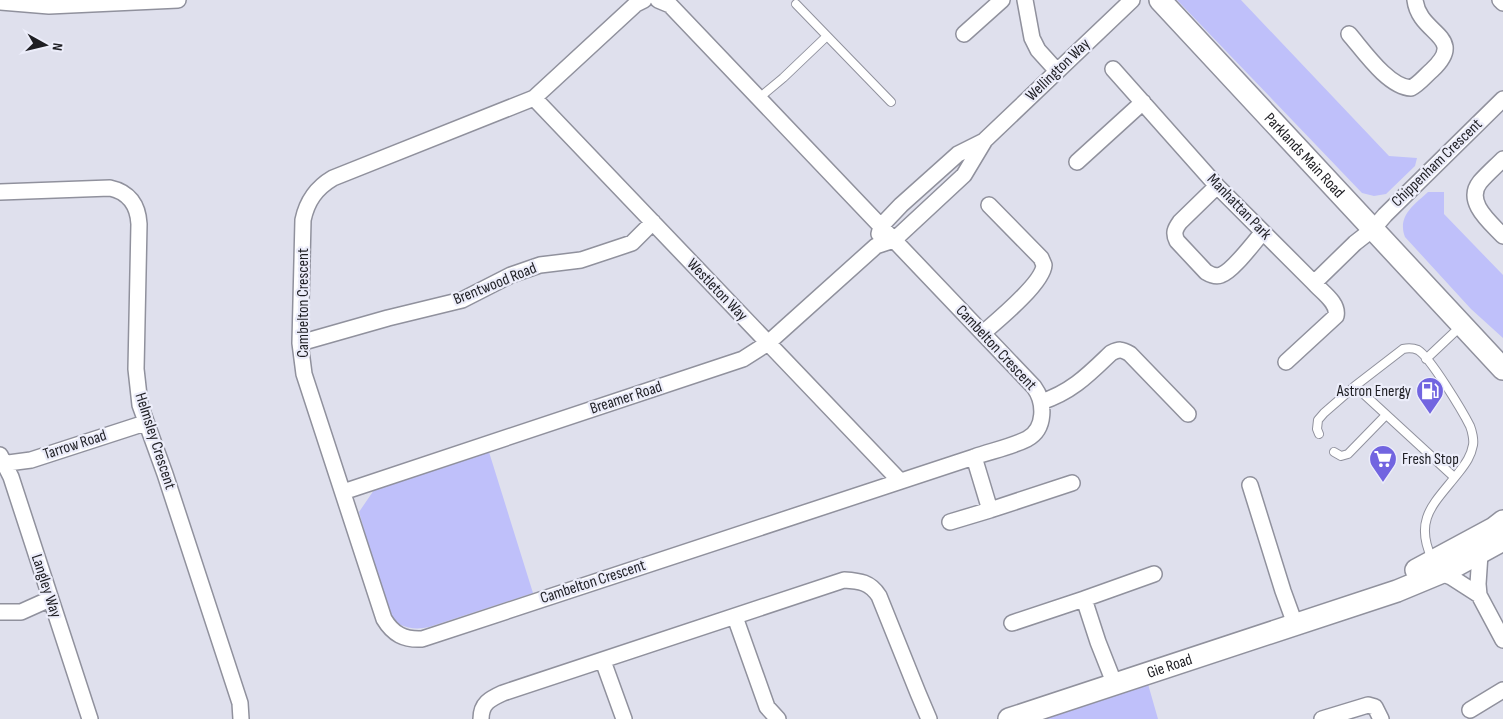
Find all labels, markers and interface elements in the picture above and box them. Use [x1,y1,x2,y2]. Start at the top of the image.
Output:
north arrow [20,20,70,70]
street label: Wellington Way [1022,35,1094,105]
text: N [48,42,66,52]
street label: Parklands Main Road [1260,109,1348,202]
street label: Chippenham Crescent [1388,115,1486,211]
street label: Manhattan Park [1203,170,1275,244]
street label: Cambelton Crescent [294,248,313,358]
street label: Westleton Way [683,255,751,325]
street label: Brentwood Road [451,259,539,309]
street label: Cambelton Crescent [952,301,1040,395]
fuel station icon: Astron Energy [1415,376,1445,415]
street label: Breamer Road [588,377,664,419]
place label: Astron Energy [1336,382,1411,401]
street label: Helmsley Crescent [130,390,180,492]
street label: Tarrow Road [41,426,109,464]
supermarket icon: Fresh Stop [1368,444,1398,483]
place label: Fresh Stop [1402,450,1459,469]
street label: Langley Way [27,552,65,620]
street label: Cambelton Crescent [538,556,648,608]
street label: Gie Road [1144,650,1195,682]

